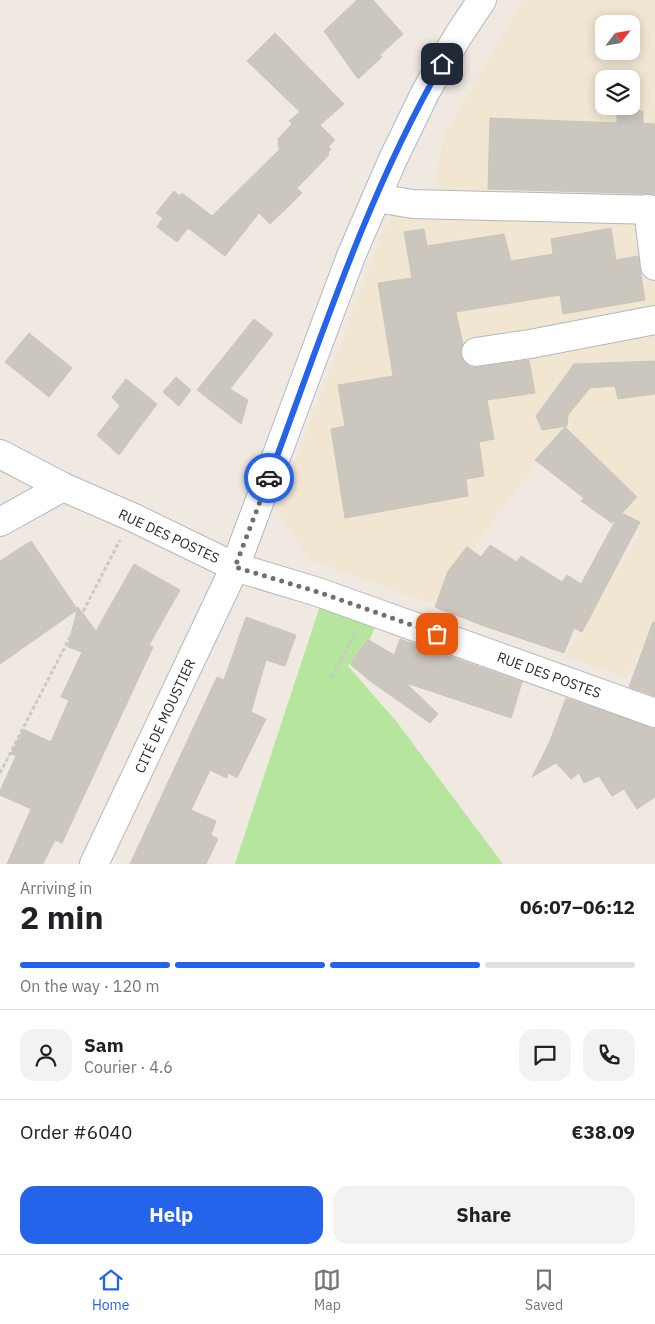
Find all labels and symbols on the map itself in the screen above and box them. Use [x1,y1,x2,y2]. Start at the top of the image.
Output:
north arrow [595,15,640,60]
pin [421,43,463,85]
courier [244,453,294,503]
street label: RUE DES POSTES [116,505,222,567]
pin [416,613,458,655]
street label: RUE DES POSTES [495,648,603,702]
street label: CITÉ DE MOUSTIER [130,656,199,776]

